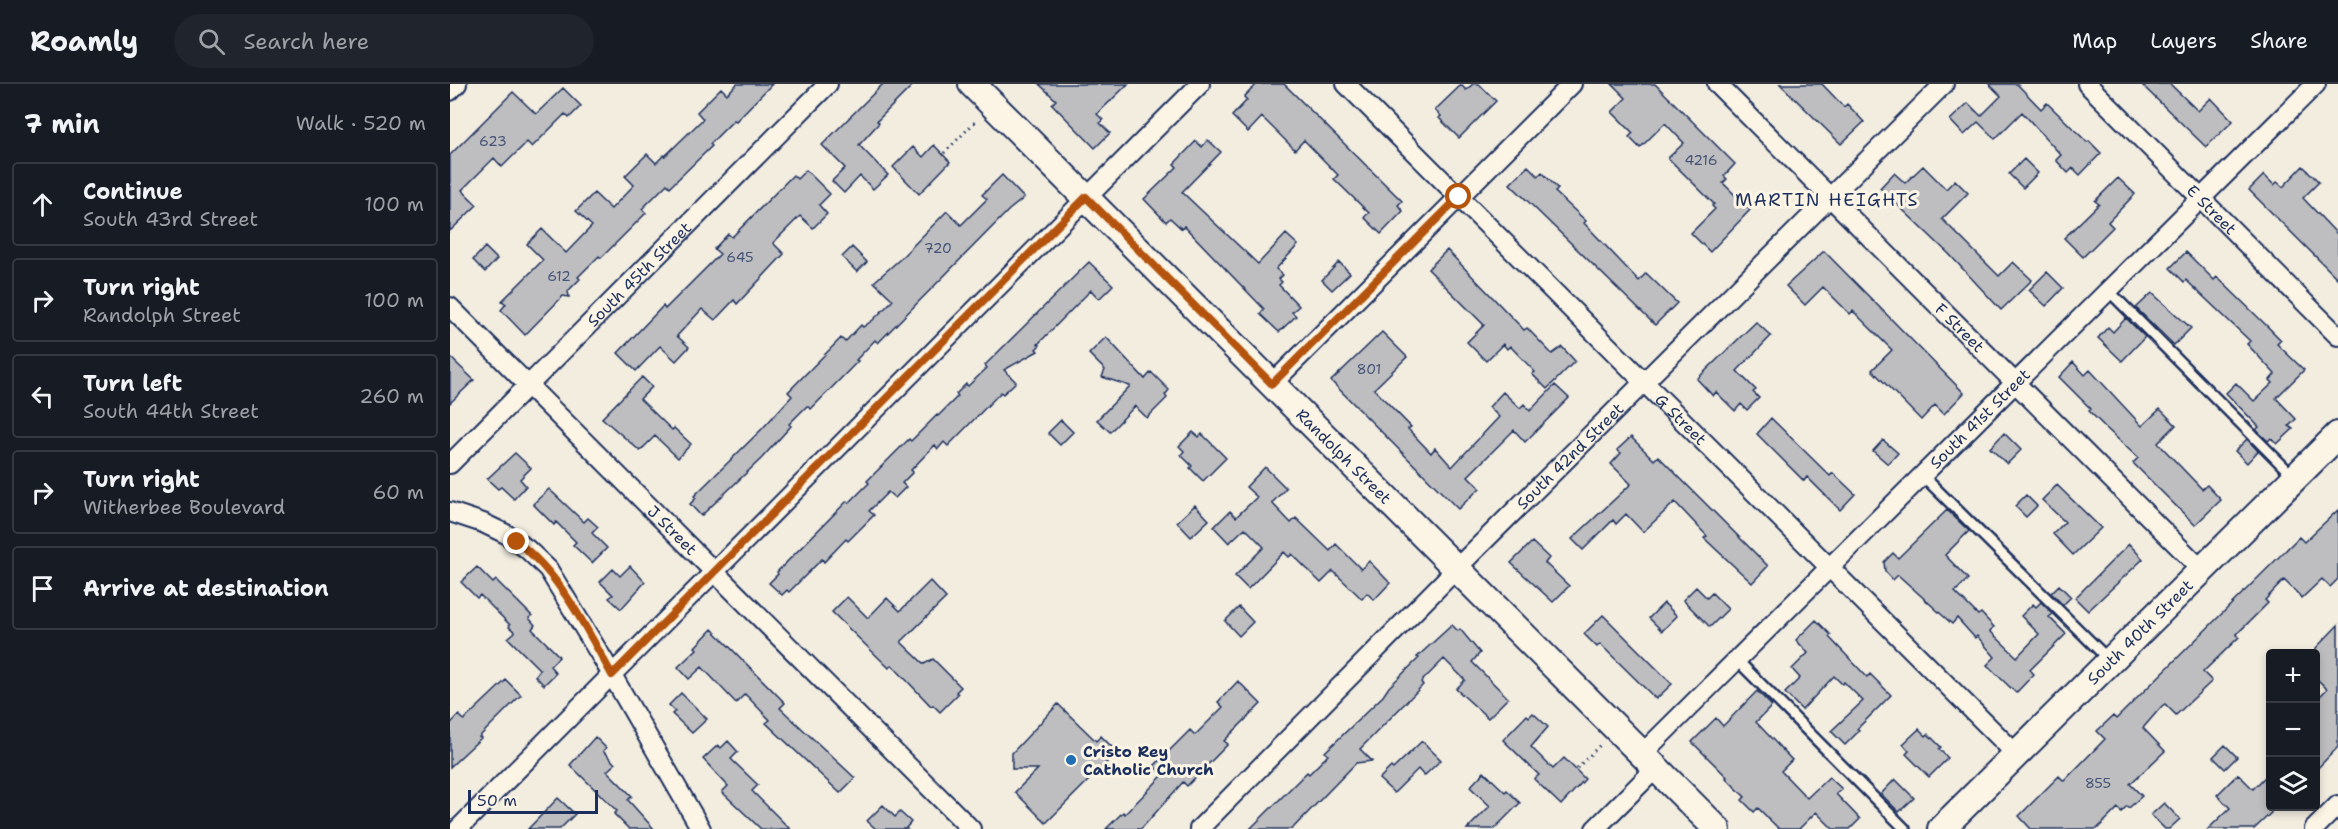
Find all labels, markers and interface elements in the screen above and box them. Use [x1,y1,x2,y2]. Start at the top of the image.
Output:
search box [174,14,594,68]
text: Roamly [30,22,138,60]
icon: search [195,25,228,58]
text: Search here [243,27,369,56]
text: Map [2072,27,2117,55]
text: Layers [2150,27,2217,55]
text: Share [2250,27,2308,55]
text: 7 min [24,106,100,141]
text: Walk · 520 m [296,110,426,136]
house number: 623 [479,132,507,150]
house number: 4216 [1684,151,1718,169]
text: Continue [83,177,183,206]
street label: E Street [2182,180,2241,239]
route start [1445,183,1471,209]
icon: ahead [26,188,59,221]
district label: MARTIN HEIGHTS [1735,188,1919,212]
text: 100 m [364,191,424,217]
text: South 43rd Street [83,206,258,232]
street label: South 45th Street [582,217,696,331]
house number: 720 [924,239,952,257]
house number: 645 [726,248,754,266]
house number: 612 [547,267,571,285]
text: Turn right [83,273,200,302]
icon: right [26,284,59,317]
text: 100 m [364,287,424,313]
street label: F Street [1931,298,1989,357]
text: Randolph Street [83,302,241,328]
house number: 801 [1357,360,1381,378]
street label: South 41st Street [1925,364,2034,473]
text: Turn left [83,369,182,398]
icon: left [26,380,59,413]
text: 260 m [359,383,424,409]
street label: G Street [1651,389,1711,449]
text: South 44th Street [83,398,259,424]
street label: South 42nd Street [1512,398,1628,514]
street label: Randolph Street [1292,404,1396,508]
text: Turn right [83,465,200,494]
icon: right [26,476,59,509]
text: 60 m [372,479,424,505]
text: Witherbee Boulevard [83,494,285,520]
street label: J Street [643,501,702,559]
route end [503,528,529,554]
icon: arrive [26,572,59,605]
text: Arrive at destination [83,574,329,603]
street label: South 40th Street [2082,575,2197,689]
map controls [2266,649,2320,811]
button: + [2266,649,2320,703]
button: − [2266,703,2320,757]
place label: Cristo Rey Catholic Church [1083,741,1214,780]
marker: Cristo Rey Catholic Church [1064,753,1078,767]
button: layers [2266,757,2320,811]
house number: 855 [2085,774,2111,792]
scale bar [468,787,598,814]
text: 50 m [477,790,517,811]

